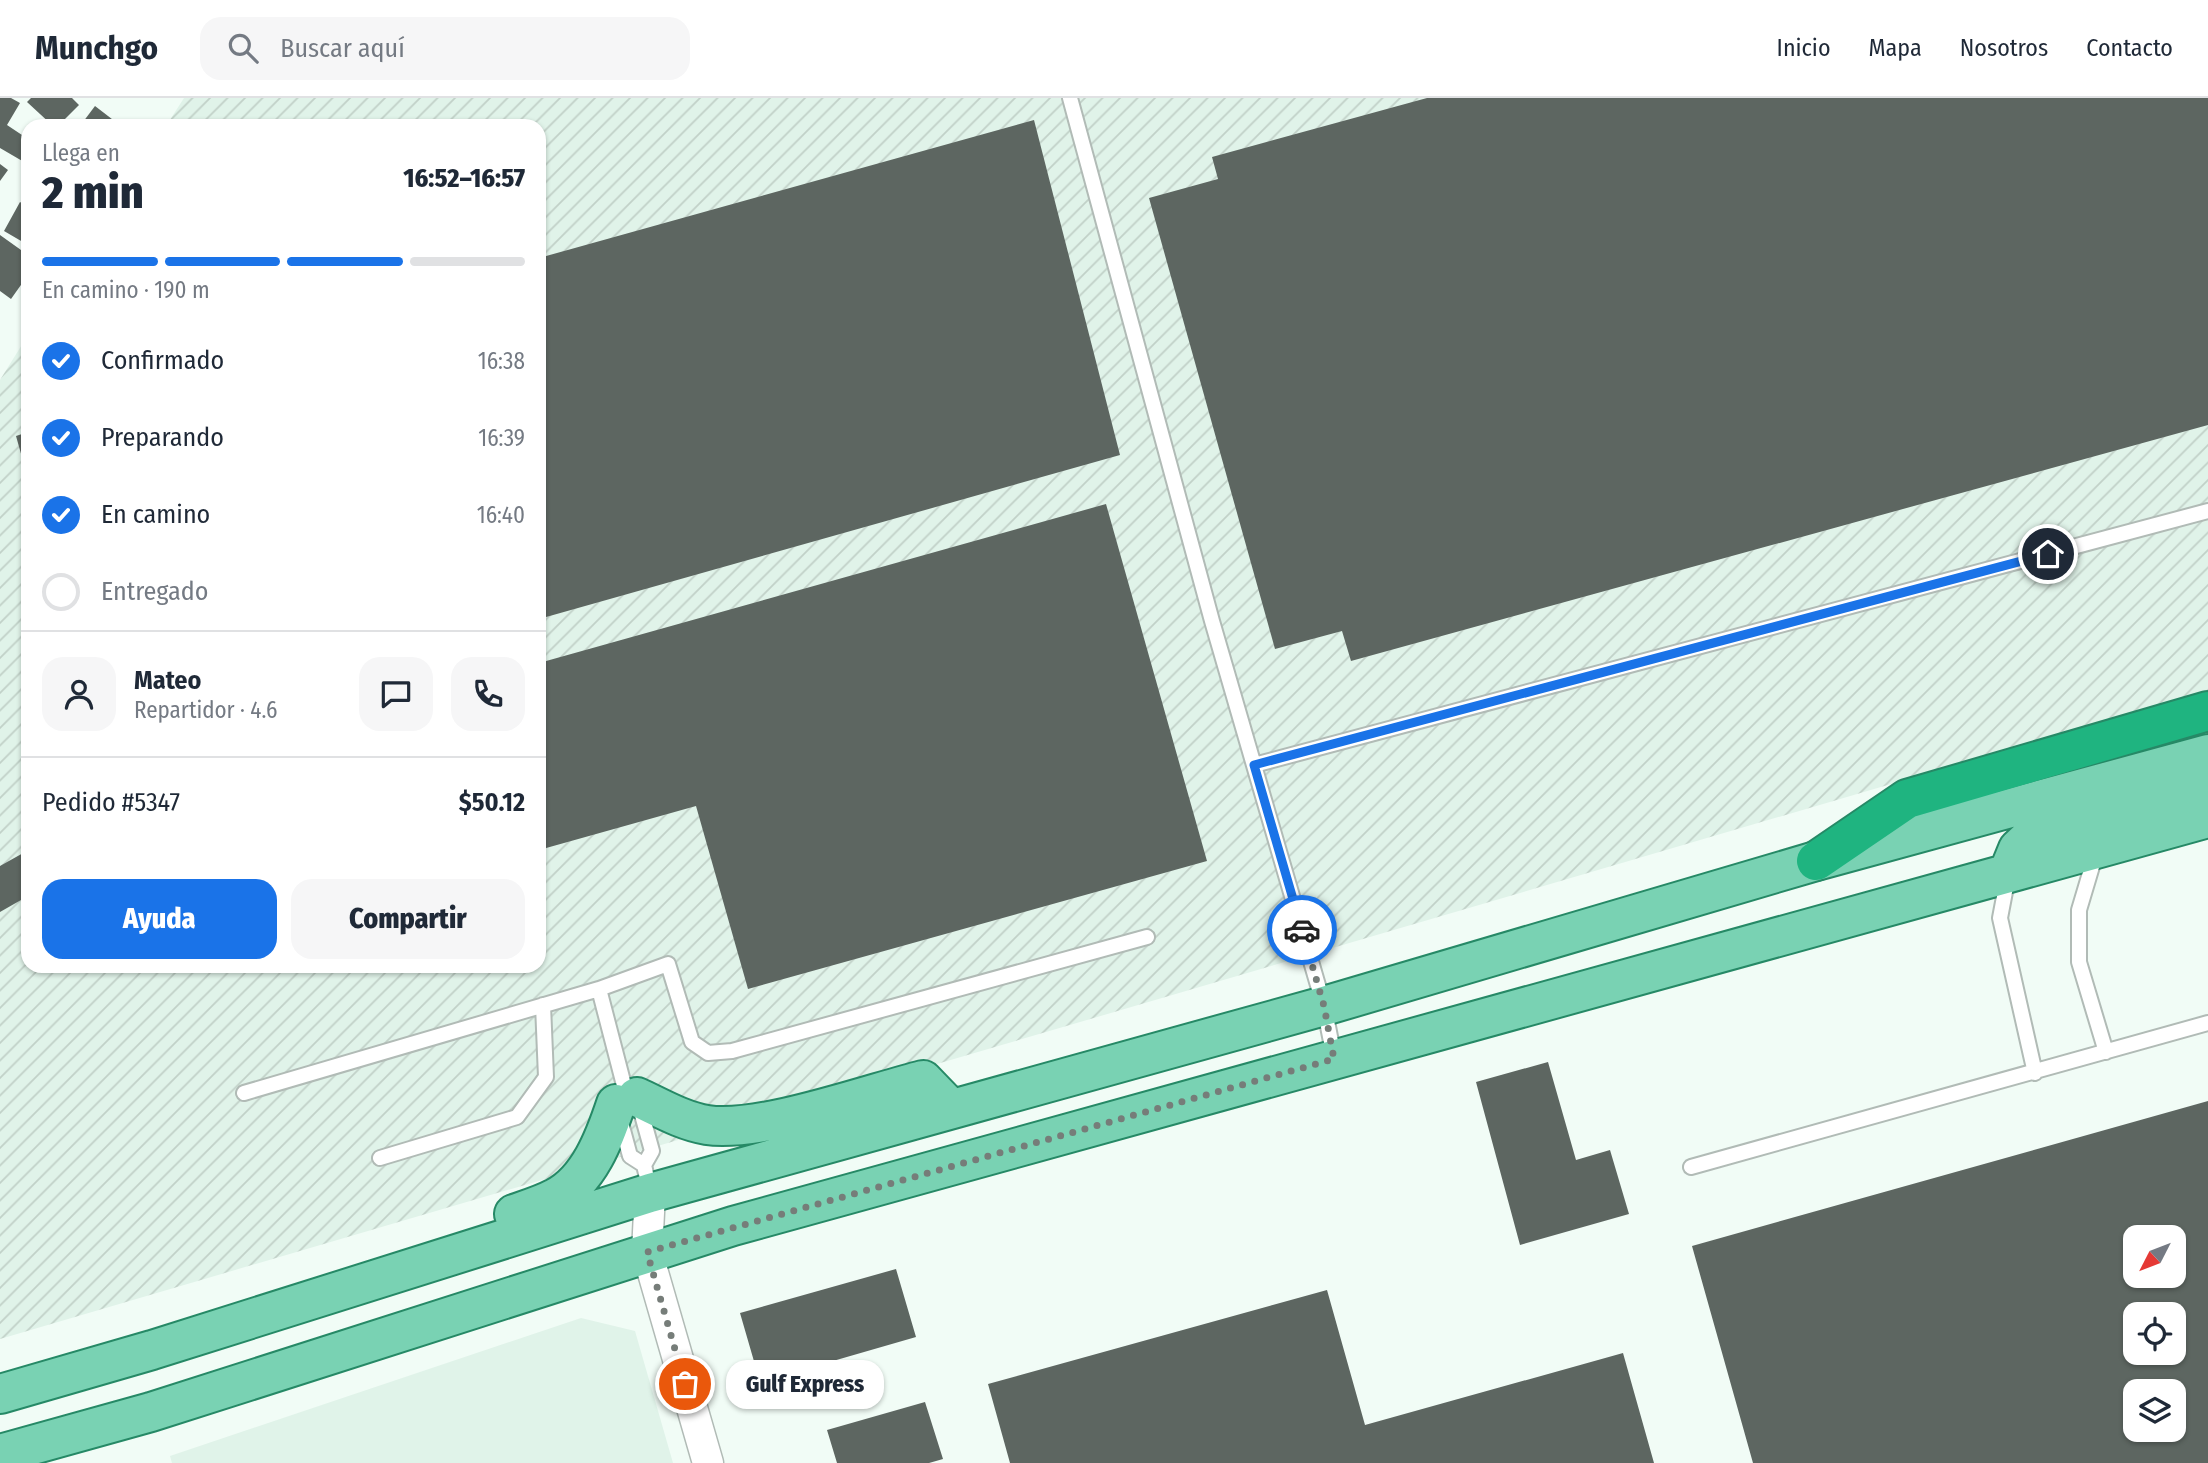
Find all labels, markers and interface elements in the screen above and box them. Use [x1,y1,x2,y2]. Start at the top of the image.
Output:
search box [200,17,690,80]
text: Munchgo [35,28,158,68]
icon: search [224,29,262,67]
text: Buscar aquí [280,33,405,64]
text: Inicio [1777,34,1831,62]
text: Mapa [1869,34,1922,62]
text: Nosotros [1960,34,2048,62]
text: Contacto [2086,34,2173,62]
text: Llega en [42,139,120,167]
text: 16:52–16:57 [403,163,525,194]
text: 2 min [42,165,144,220]
text: En camino · 190 m [42,276,210,304]
icon: check [42,342,80,380]
text: Confirmado [101,345,224,376]
text: 16:38 [478,347,525,375]
icon: check [42,419,80,457]
text: Preparando [101,422,224,453]
text: 16:39 [478,424,525,452]
icon: check [42,496,80,534]
text: En camino [101,499,210,530]
text: 16:40 [477,501,525,529]
pin [2018,524,2078,584]
icon: home [2029,535,2067,573]
text: Entregado [101,576,208,607]
button: person [42,657,116,731]
button: chat [359,657,433,731]
button: phone [451,657,525,731]
text: Mateo [134,665,201,696]
text: Repartidor · 4.6 [134,696,278,724]
text: Pedido #5347 [42,787,180,818]
text: $50.12 [459,787,525,818]
button: Ayuda [42,879,277,959]
button: Compartir [291,879,525,959]
courier [1267,895,1337,965]
icon: car [1283,911,1321,949]
north arrow [2123,1225,2186,1288]
map controls [2123,1225,2186,1442]
button: locate [2123,1302,2186,1365]
pin [655,1354,715,1414]
callout: Gulf Express [727,1360,884,1408]
icon: bag [666,1365,704,1403]
text: Gulf Express [746,1370,864,1398]
button: layers [2123,1379,2186,1442]

